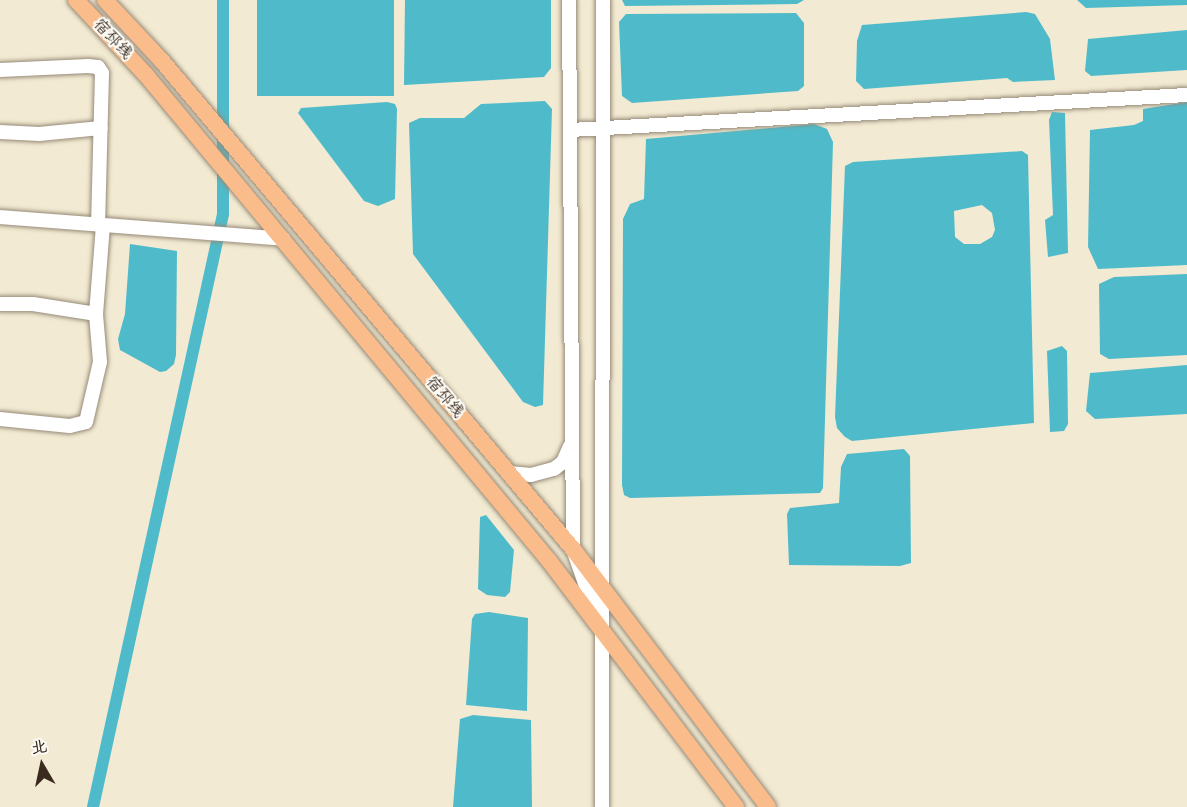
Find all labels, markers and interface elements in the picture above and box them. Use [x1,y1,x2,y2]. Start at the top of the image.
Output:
street label: 宿邳线 [90,15,136,63]
street label: 宿邳线 [422,372,468,422]
north arrow [12,735,72,795]
text: 北 [30,735,49,759]

